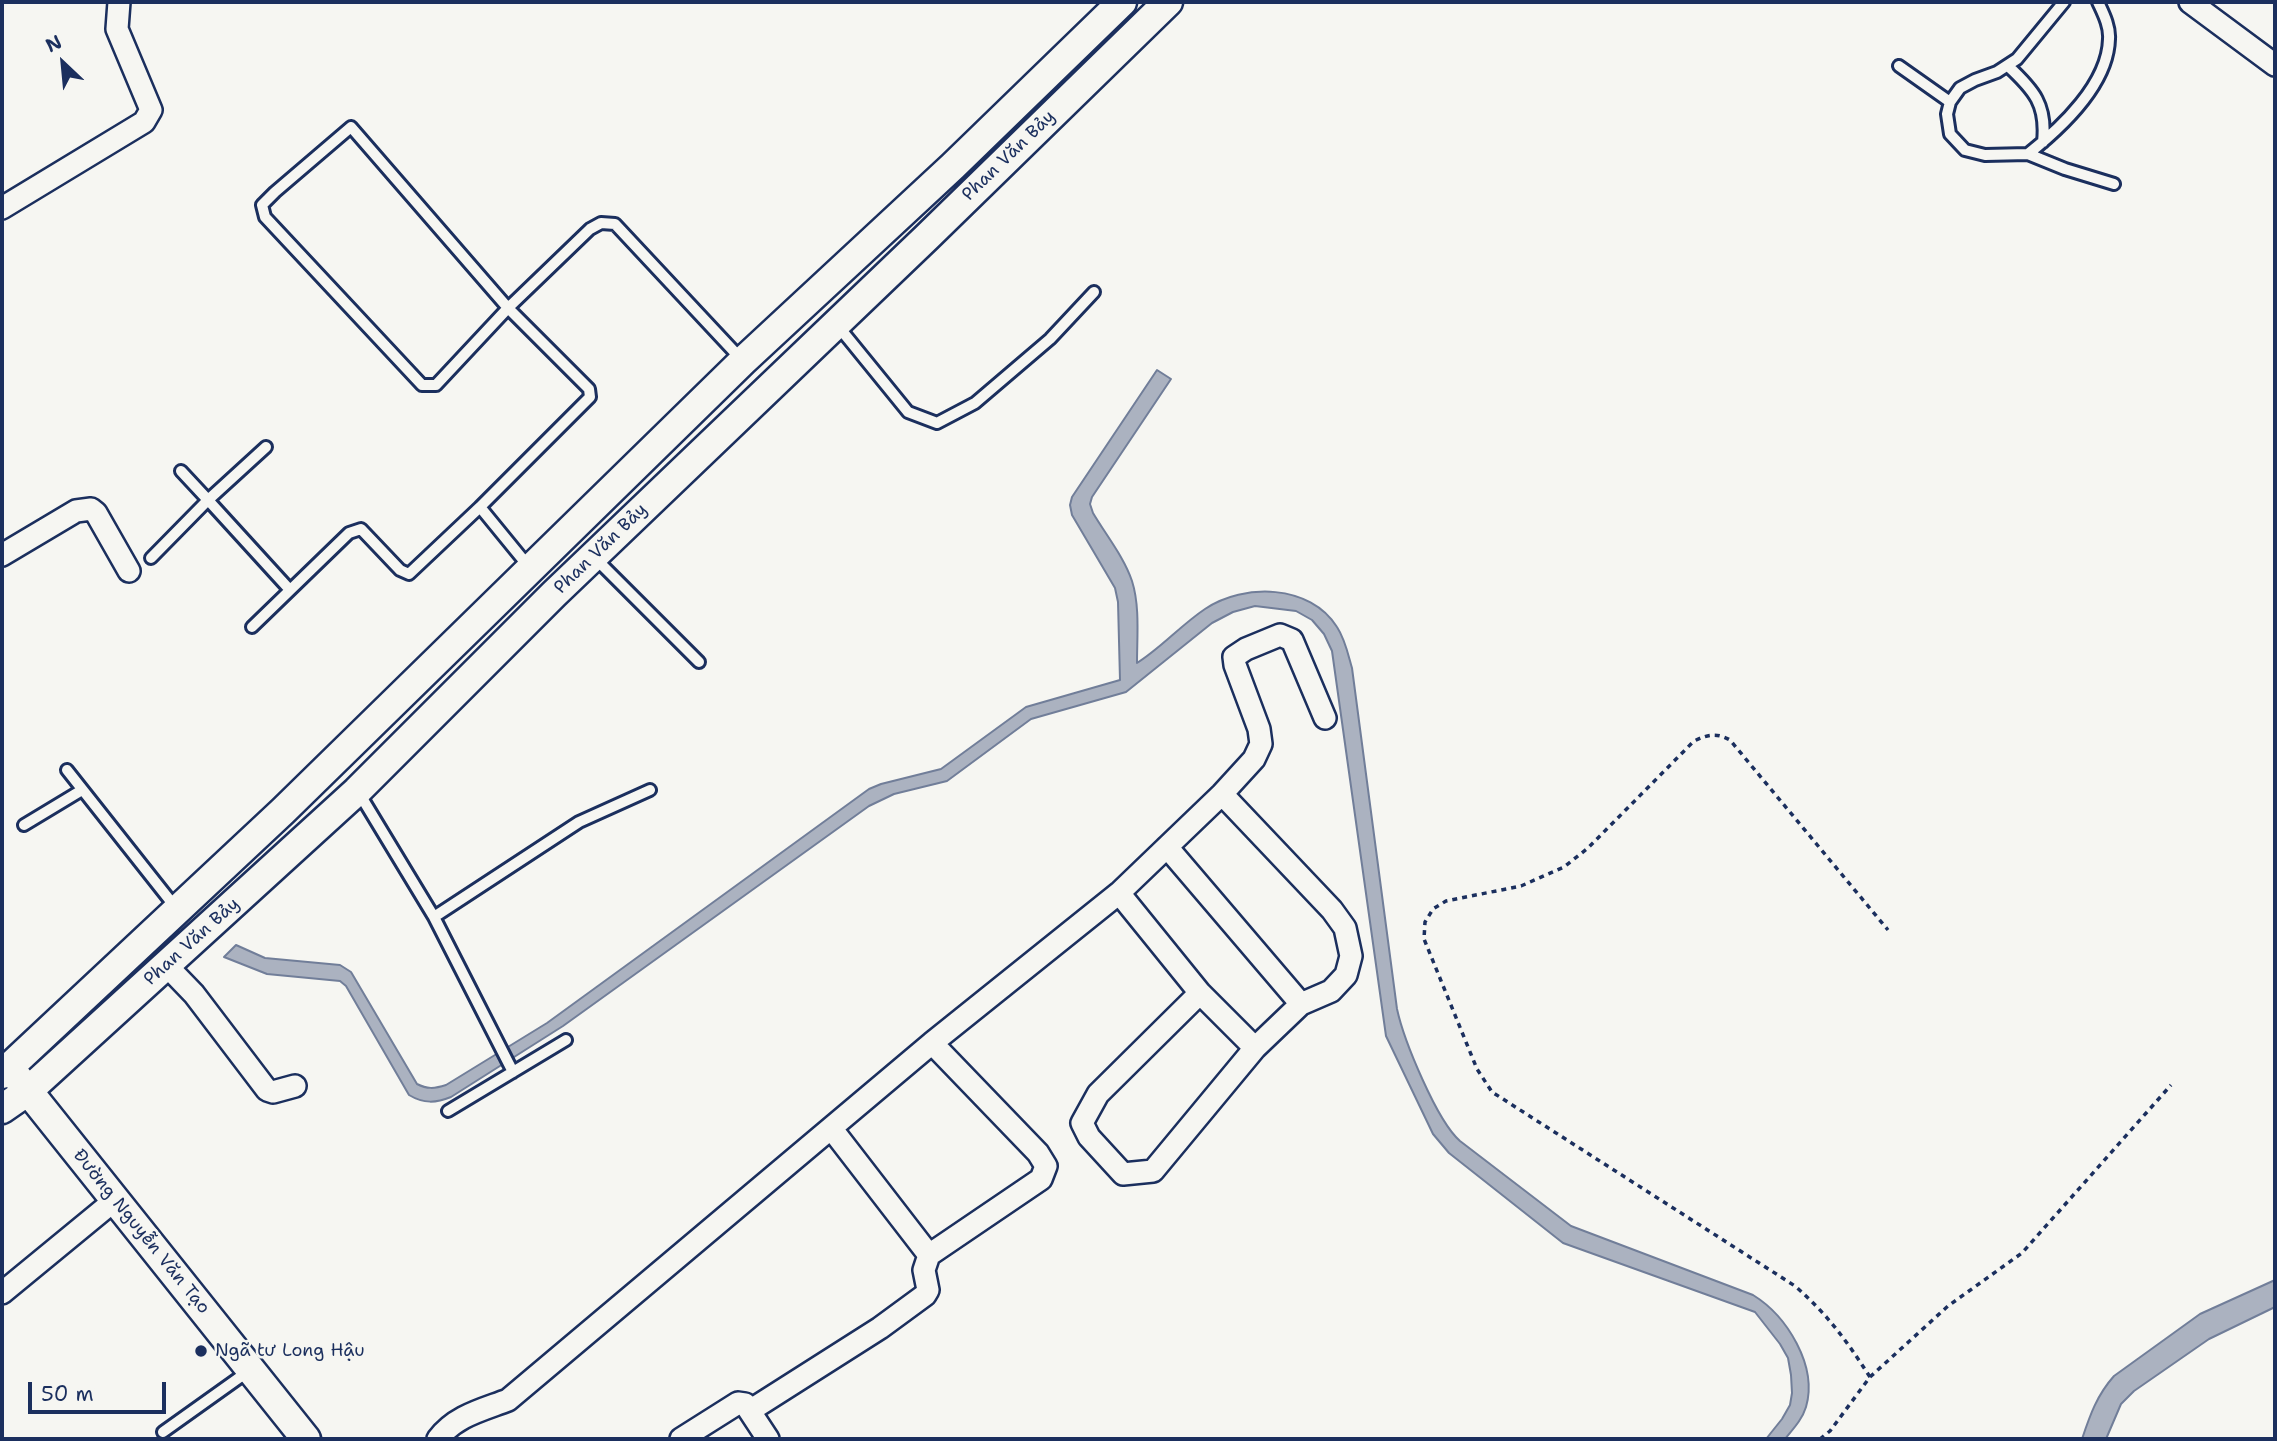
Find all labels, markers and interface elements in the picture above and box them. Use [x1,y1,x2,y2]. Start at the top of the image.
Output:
north arrow [28,28,98,98]
text: N [41,29,66,58]
street label: Phan Văn Bảy [958,106,1060,206]
street label: Phan Văn Bảy [550,499,652,599]
street label: Phan Văn Bảy [140,894,244,990]
street label: Đường Nguyễn Văn Tạo [68,1145,214,1319]
place label: Ngã tư Long Hậu [215,1340,365,1362]
marker: Ngã tư Long Hậu [193,1343,209,1359]
scale bar [32,1368,170,1412]
text: 50 m [41,1380,94,1408]

